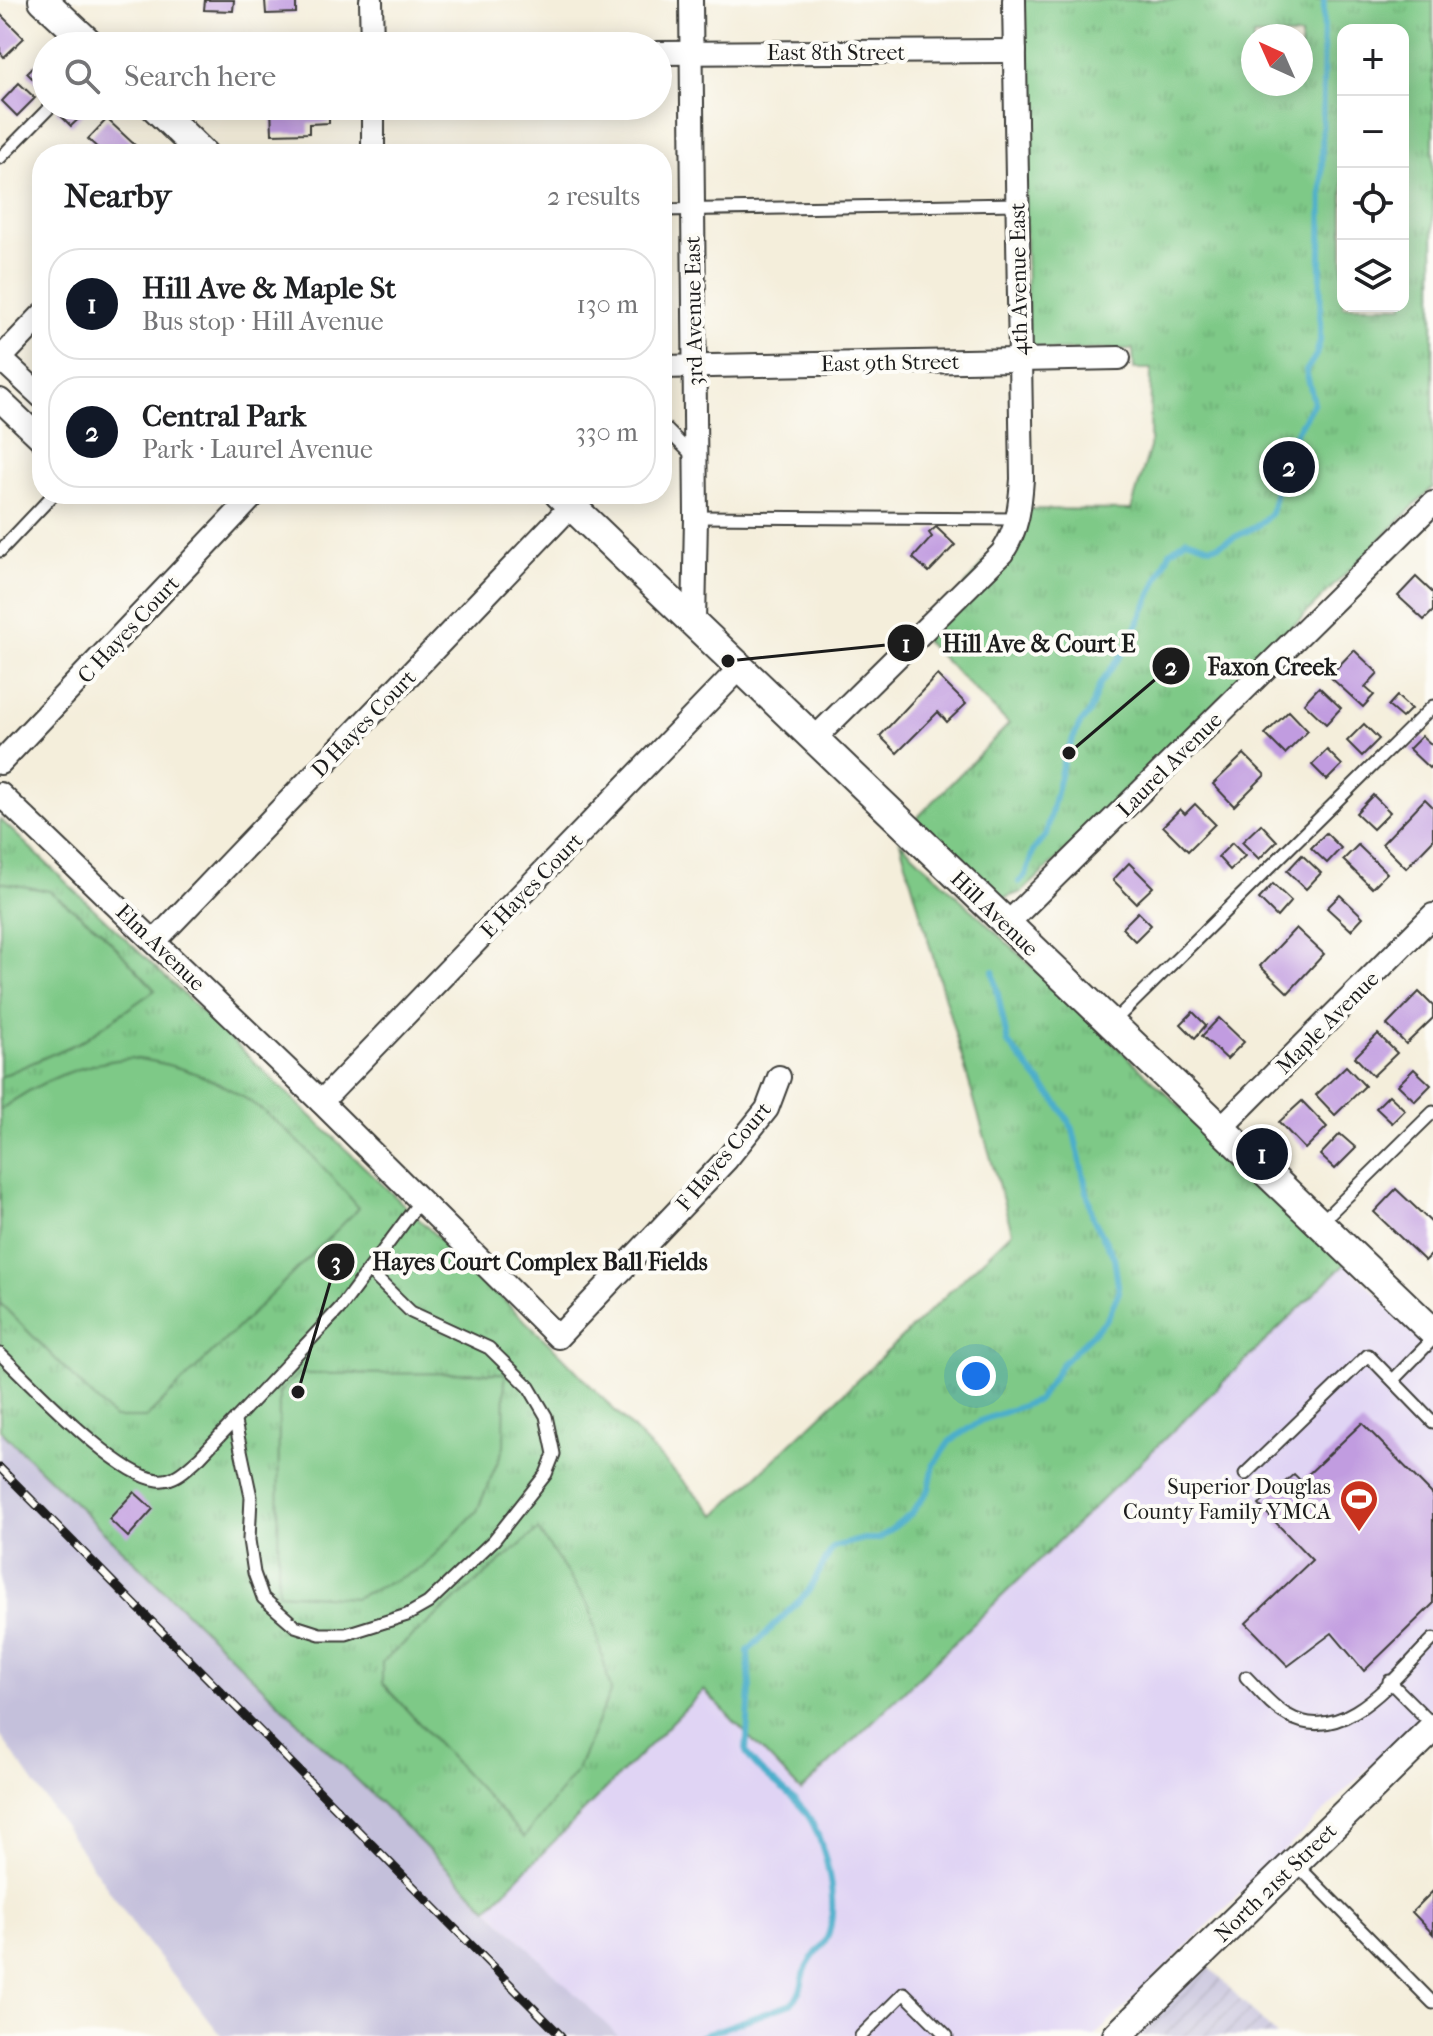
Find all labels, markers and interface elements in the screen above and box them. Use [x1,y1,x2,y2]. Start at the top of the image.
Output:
north arrow [1241,24,1313,96]
map controls [1337,24,1409,312]
button: + [1337,24,1409,96]
search box [32,32,672,120]
street label: East 8th Street [767,40,905,66]
icon: search [60,54,104,98]
text: Search here [124,59,276,94]
button: − [1337,96,1409,168]
button: locate [1337,168,1409,240]
text: Nearby [64,176,171,216]
text: 2 results [547,181,640,212]
street label: 4th Avenue East [1005,202,1033,356]
street label: 3rd Avenue East [680,236,708,386]
button: layers [1337,240,1409,312]
text: Hill Ave & Maple St [142,271,396,306]
text: 1 [87,289,97,320]
text: 130 m [577,289,638,320]
text: Bus stop · Hill Avenue [142,306,384,337]
street label: East 9th Street [820,349,960,377]
text: Central Park [142,399,306,434]
text: 2 [85,417,99,448]
text: 330 m [575,417,638,448]
text: Park · Laurel Avenue [142,434,373,465]
pin: 2 [1263,437,1315,497]
street label: C Hayes Court [72,571,185,689]
callout: Hill Ave & Court E [886,619,1151,667]
text: 1 [902,630,910,658]
text: Hill Ave & Court E [942,630,1136,658]
callout: Faxon Creek [1151,642,1352,690]
text: 2 [1165,653,1177,681]
text: Faxon Creek [1206,653,1337,681]
street label: D Hayes Court [306,664,422,783]
street label: Laurel Avenue [1112,707,1228,823]
street label: E Hayes Court [475,828,588,944]
street label: Hill Avenue [945,866,1044,962]
street label: Elm Avenue [110,899,210,997]
street label: Maple Avenue [1271,966,1385,1079]
street label: F Hayes Court [671,1097,777,1216]
pin: 1 [1236,1124,1288,1184]
callout: Hayes Court Complex Ball Fields [316,1238,724,1286]
text: 3 [331,1248,341,1276]
text: Hayes Court Complex Ball Fields [372,1248,708,1276]
your location [956,1356,996,1396]
place label: Superior Douglas County Family YMCA [1123,1474,1332,1525]
sports icon: Superior Douglas County Family YMCA [1338,1478,1380,1533]
street label: North 21st Street [1209,1818,1342,1948]

